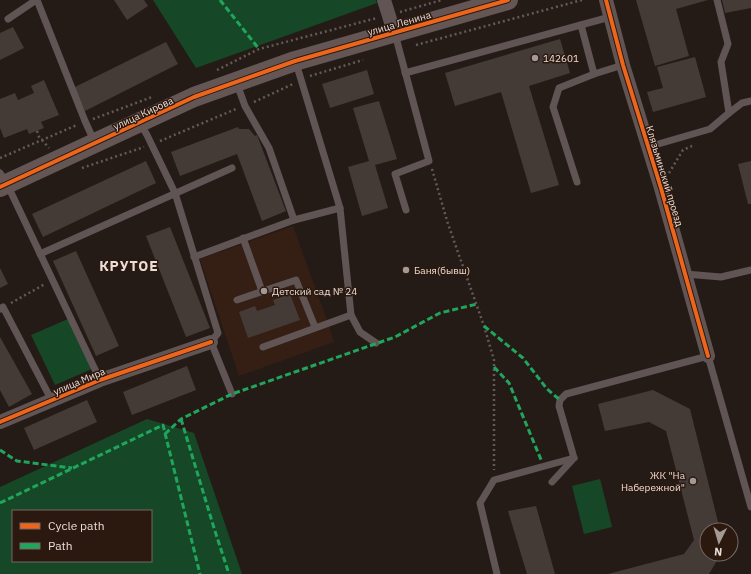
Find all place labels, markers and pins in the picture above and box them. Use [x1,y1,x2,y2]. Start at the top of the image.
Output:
place label: 142601 [543,52,579,65]
marker: 142601 [530,53,540,63]
place label: Баня(бывш) [414,264,470,277]
marker: Баня(бывш) [401,265,411,275]
place label: Детский сад № 24 [272,285,357,298]
marker: Детский сад № 24 [259,286,269,296]
place label: ЖК "На Набережной" [621,469,686,494]
marker: ЖК "На Набережной" [688,476,698,486]

